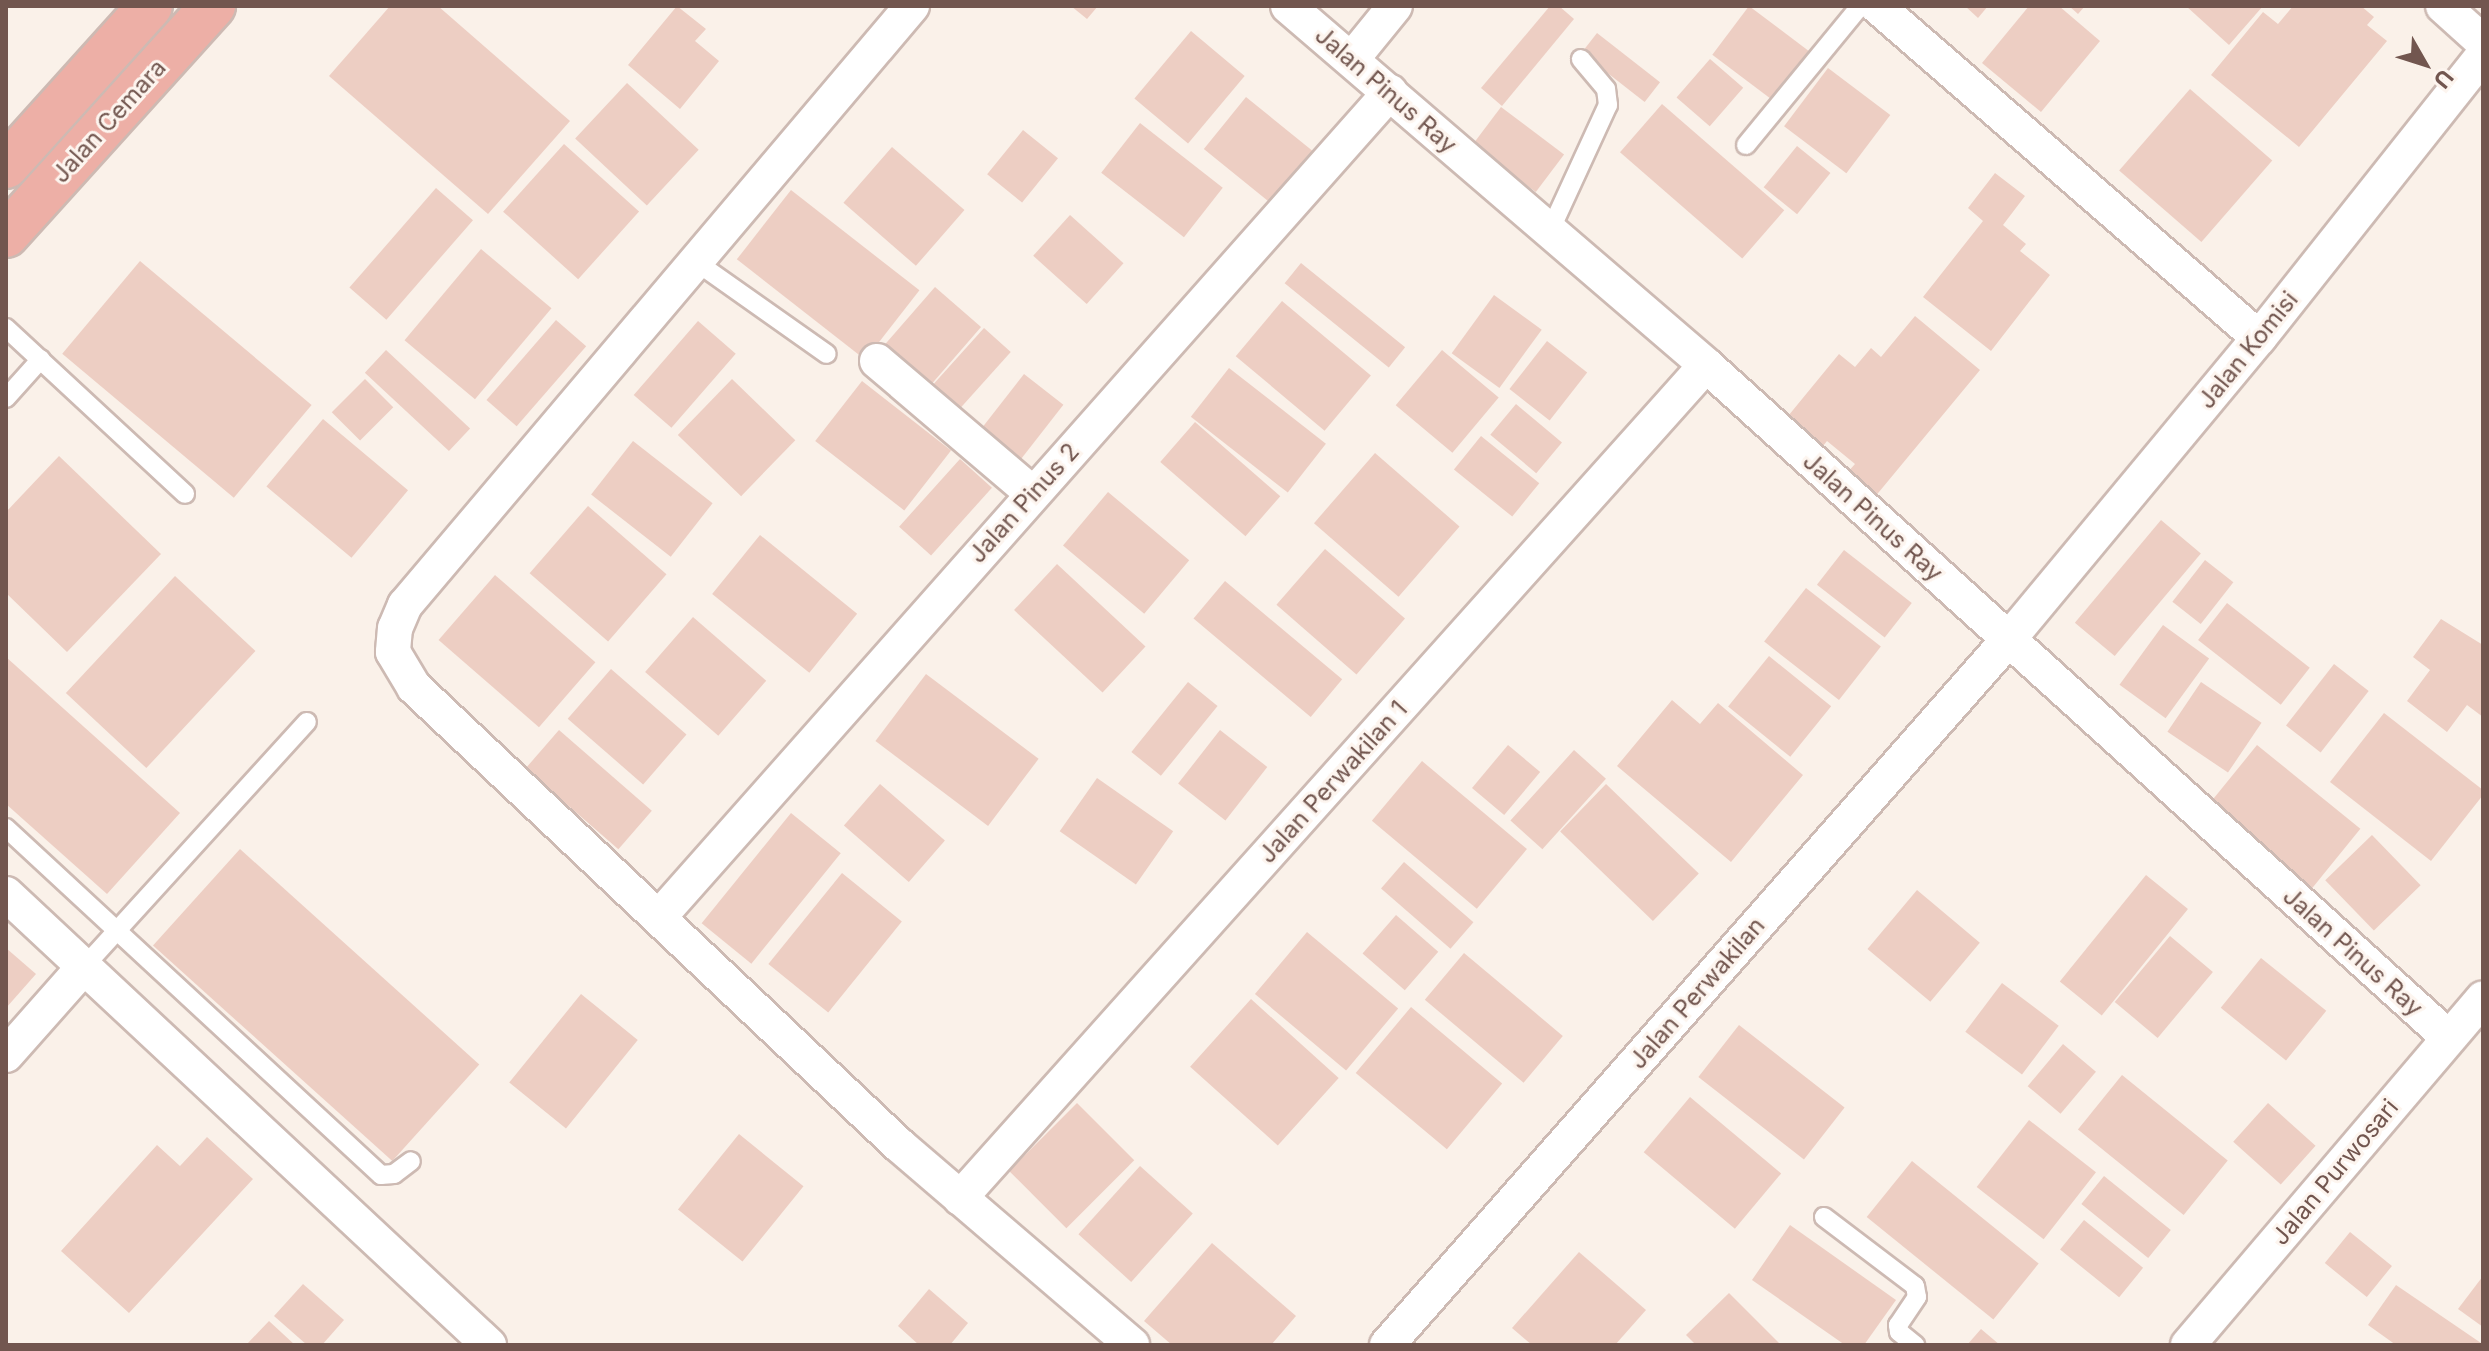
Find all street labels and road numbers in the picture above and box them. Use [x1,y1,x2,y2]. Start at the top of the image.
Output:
street label: Jalan Pinus Ray [1309,21,1463,159]
street label: Jalan Cemara [46,53,172,189]
street label: Jalan Komisi [2192,286,2304,414]
street label: Jalan Pinus 2 [963,437,1085,569]
street label: Jalan Pinus Ray [1797,447,1949,587]
street label: Jalan Perwakilan 1 [1253,695,1413,869]
street label: Jalan Pinus Ray [2277,882,2429,1022]
street label: Jalan Perwakilan [1623,911,1771,1075]
street label: Jalan Purwosari [2266,1093,2404,1251]

